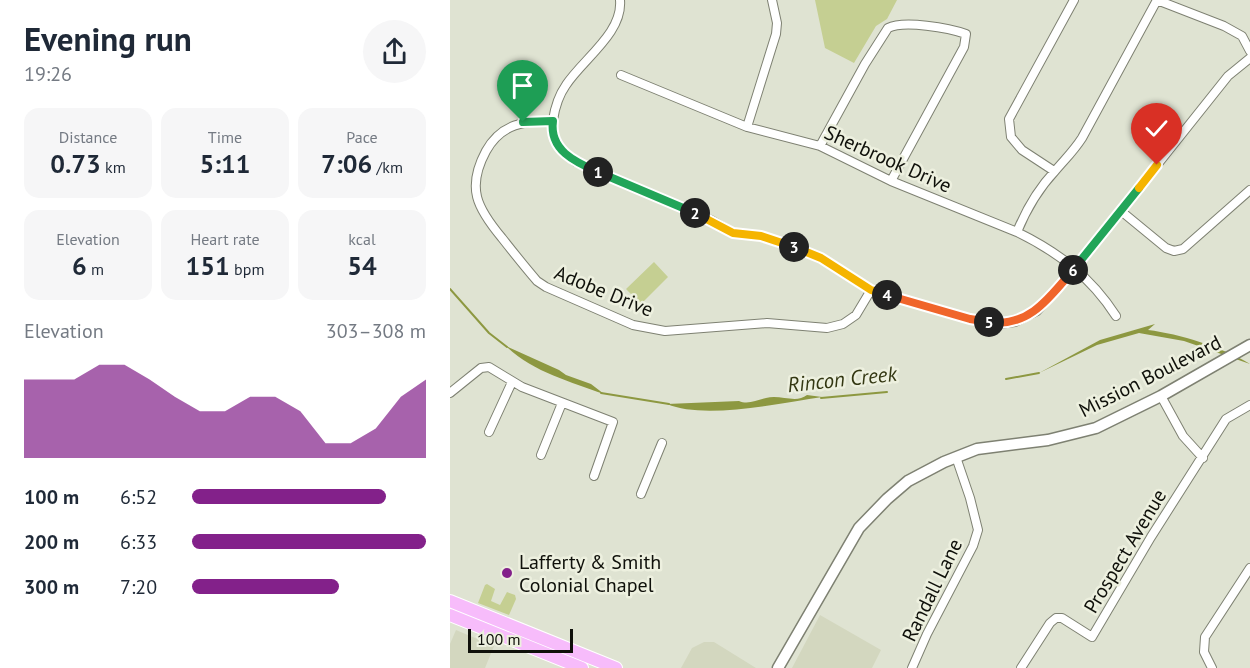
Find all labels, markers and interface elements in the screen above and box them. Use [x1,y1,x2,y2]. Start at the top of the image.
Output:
text: Evening run [24,17,192,60]
button: share [363,20,426,83]
pin [497,60,548,122]
text: 19:26 [24,61,72,87]
icon: arrive [506,69,539,102]
pin [1131,103,1182,165]
icon: check [1140,112,1173,145]
street label: Sherbrook Drive [820,119,956,199]
text: Distance [59,127,117,147]
text: Time [208,127,242,147]
text: Pace [346,127,378,147]
text: 0.73 [50,147,101,180]
text: 5:11 [199,147,251,180]
text: 7:06 [321,147,372,180]
text: km [101,157,126,177]
text: /km [372,157,403,177]
pin: 1 [583,157,613,187]
text: 1 [593,162,603,182]
pin: 2 [680,198,710,228]
text: 2 [690,203,700,223]
text: Elevation [56,229,120,249]
text: Heart rate [190,229,260,249]
text: kcal [348,229,376,249]
pin: 3 [779,232,809,262]
text: 3 [789,237,799,257]
text: 6 [72,249,87,282]
text: 151 [186,249,230,282]
text: 54 [347,249,377,282]
pin: 6 [1058,255,1088,285]
text: m [87,259,104,279]
text: bpm [230,259,264,279]
street label: Adobe Drive [551,259,657,323]
text: 6 [1068,260,1078,280]
pin: 4 [872,280,902,310]
text: 4 [882,285,892,305]
pin: 5 [974,307,1004,337]
text: 5 [984,312,994,332]
text: Elevation [24,318,104,344]
text: 303–308 m [326,318,426,344]
street label: Mission Boulevard [1074,329,1226,423]
water label: Rincon Creek [786,360,900,398]
text: 100 m [24,484,79,510]
text: 6:52 [120,484,157,510]
street label: Prospect Avenue [1078,484,1172,618]
text: 200 m [24,529,79,555]
text: 6:33 [120,529,157,555]
street label: Randall Lane [896,534,968,646]
place label: Lafferty & Smith Colonial Chapel [519,549,661,598]
marker: Lafferty & Smith Colonial Chapel [500,566,514,580]
text: 300 m [24,574,79,600]
text: 7:20 [120,574,157,600]
scale bar [468,626,573,654]
text: 100 m [477,629,520,649]

